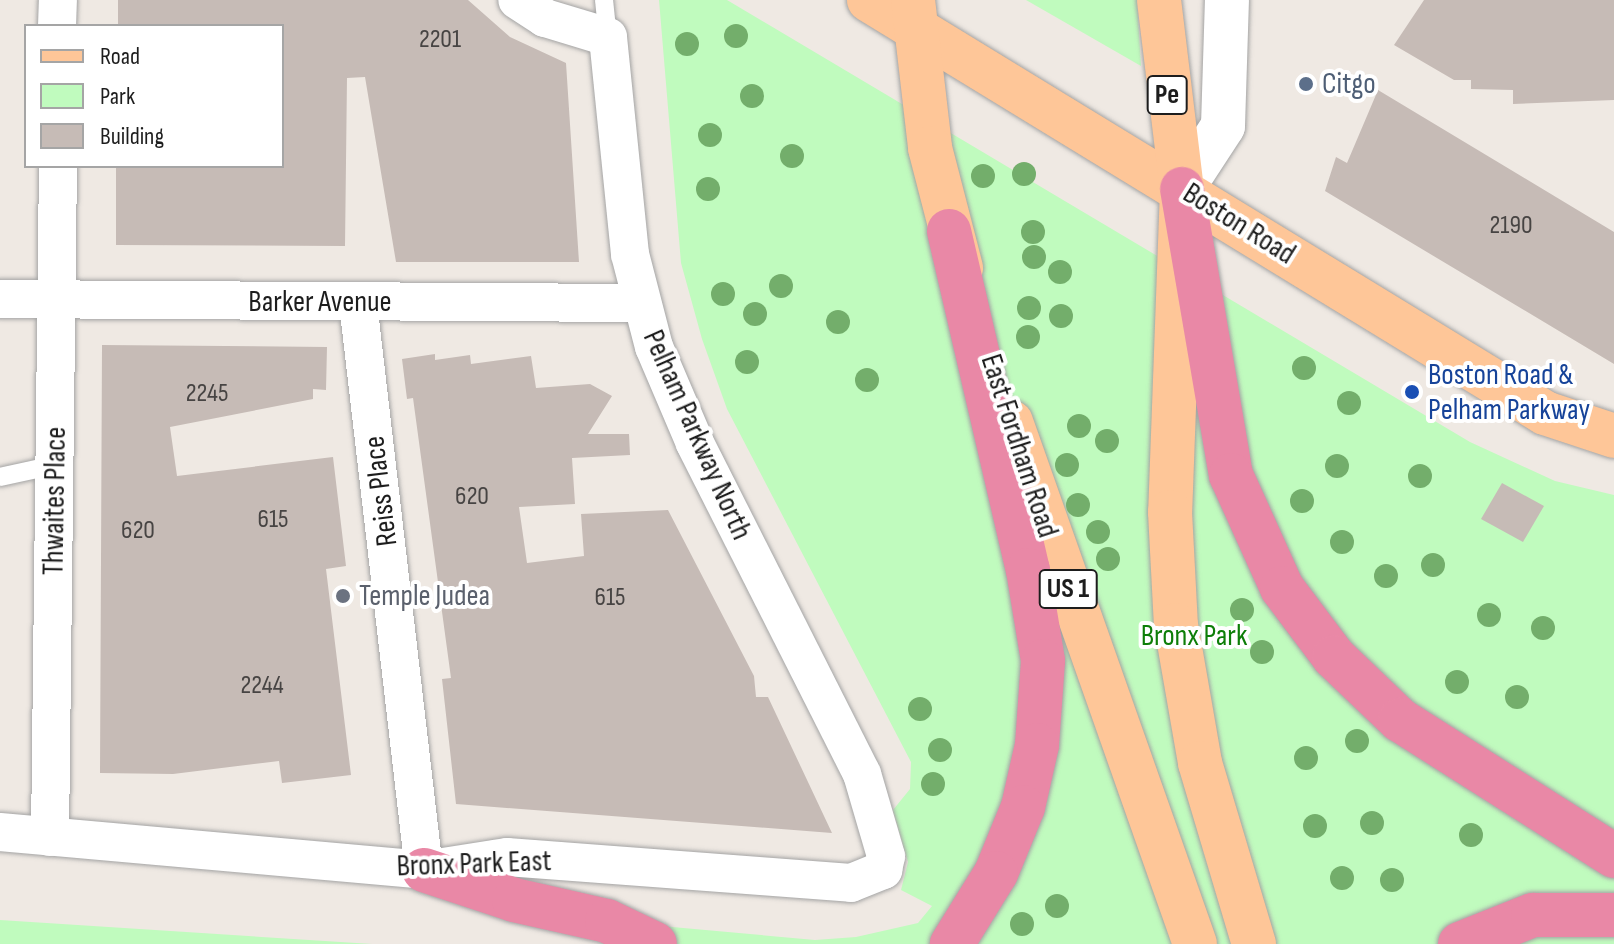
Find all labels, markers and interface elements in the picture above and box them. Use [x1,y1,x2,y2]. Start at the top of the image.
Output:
legend [24,24,284,168]
house number: 2201 [419,24,461,56]
text: Road [100,42,140,71]
place label: Citgo [1322,66,1376,102]
road number: Pe [1145,71,1189,119]
marker: Citgo [1297,75,1315,93]
text: Park [100,82,135,111]
text: Building [100,122,164,151]
street label: Boston Road [1176,175,1302,273]
house number: 2190 [1489,210,1533,242]
street label: Barker Avenue [248,284,392,320]
street label: Pelham Parkway North [635,325,759,545]
street label: East Fordham Road [972,350,1066,542]
place label: Boston Road & Pelham Parkway [1428,357,1590,428]
house number: 2245 [186,378,228,410]
marker: Boston Road & Pelham Parkway [1403,383,1421,401]
street label: Thwaites Place [36,426,74,576]
street label: Reiss Place [356,434,406,548]
house number: 620 [455,481,489,513]
house number: 615 [258,504,288,536]
house number: 620 [121,515,155,547]
road number: US 1 [1038,565,1098,613]
place label: Temple Judea [359,578,490,614]
house number: 615 [595,582,625,614]
marker: Temple Judea [334,587,352,605]
park label: Bronx Park [1141,618,1247,654]
house number: 2244 [240,670,284,702]
street label: Bronx Park East [396,843,552,885]

